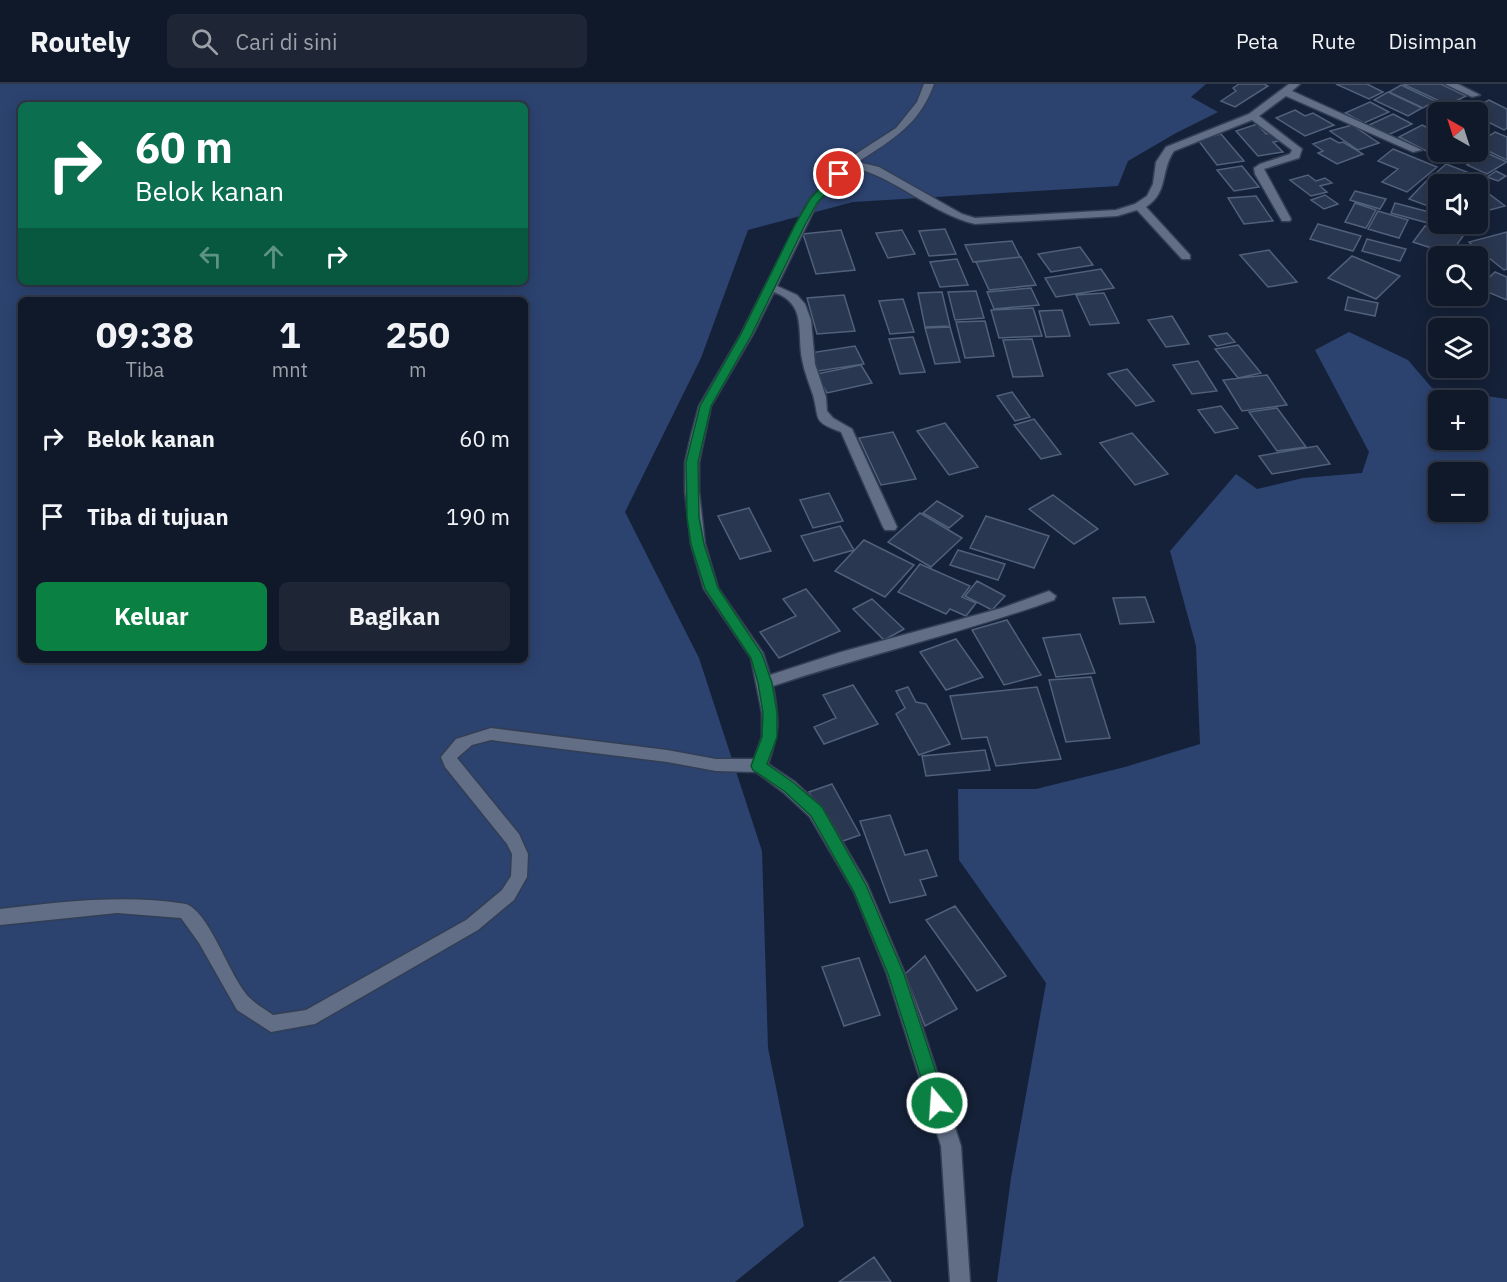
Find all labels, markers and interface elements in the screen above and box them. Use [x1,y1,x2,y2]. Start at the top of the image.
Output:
search box [167,14,587,68]
text: Routely [30,23,131,60]
icon: search [188,25,221,58]
text: Cari di sini [236,27,337,56]
text: Peta [1236,27,1278,55]
text: Rute [1311,27,1356,55]
text: Disimpan [1389,27,1477,55]
north arrow [1428,102,1488,162]
map controls [1428,102,1488,522]
text: 60 m [135,120,233,175]
icon: right [36,126,114,204]
pin [813,148,864,199]
icon: arrive [822,157,855,190]
text: Belok kanan [135,173,284,208]
button: sound [1428,174,1488,234]
icon: left [194,240,227,273]
icon: ahead [257,240,290,273]
icon: right [320,240,353,273]
button: search [1428,246,1488,306]
text: 09:38 [96,311,194,358]
text: 1 [279,311,301,358]
text: 250 [385,311,450,358]
button: layers [1428,318,1488,378]
text: Tiba [126,356,164,383]
text: mnt [272,356,308,383]
text: m [409,356,427,383]
button: + [1428,390,1488,450]
icon: right [36,422,69,455]
text: Belok kanan [87,424,215,453]
text: 60 m [459,424,510,453]
button: − [1428,462,1488,522]
icon: arrive [36,500,69,533]
text: Tiba di tujuan [87,502,229,531]
text: 190 m [446,502,510,531]
button: Keluar [36,582,267,651]
button: Bagikan [279,582,510,651]
position arrow [905,1071,969,1135]

